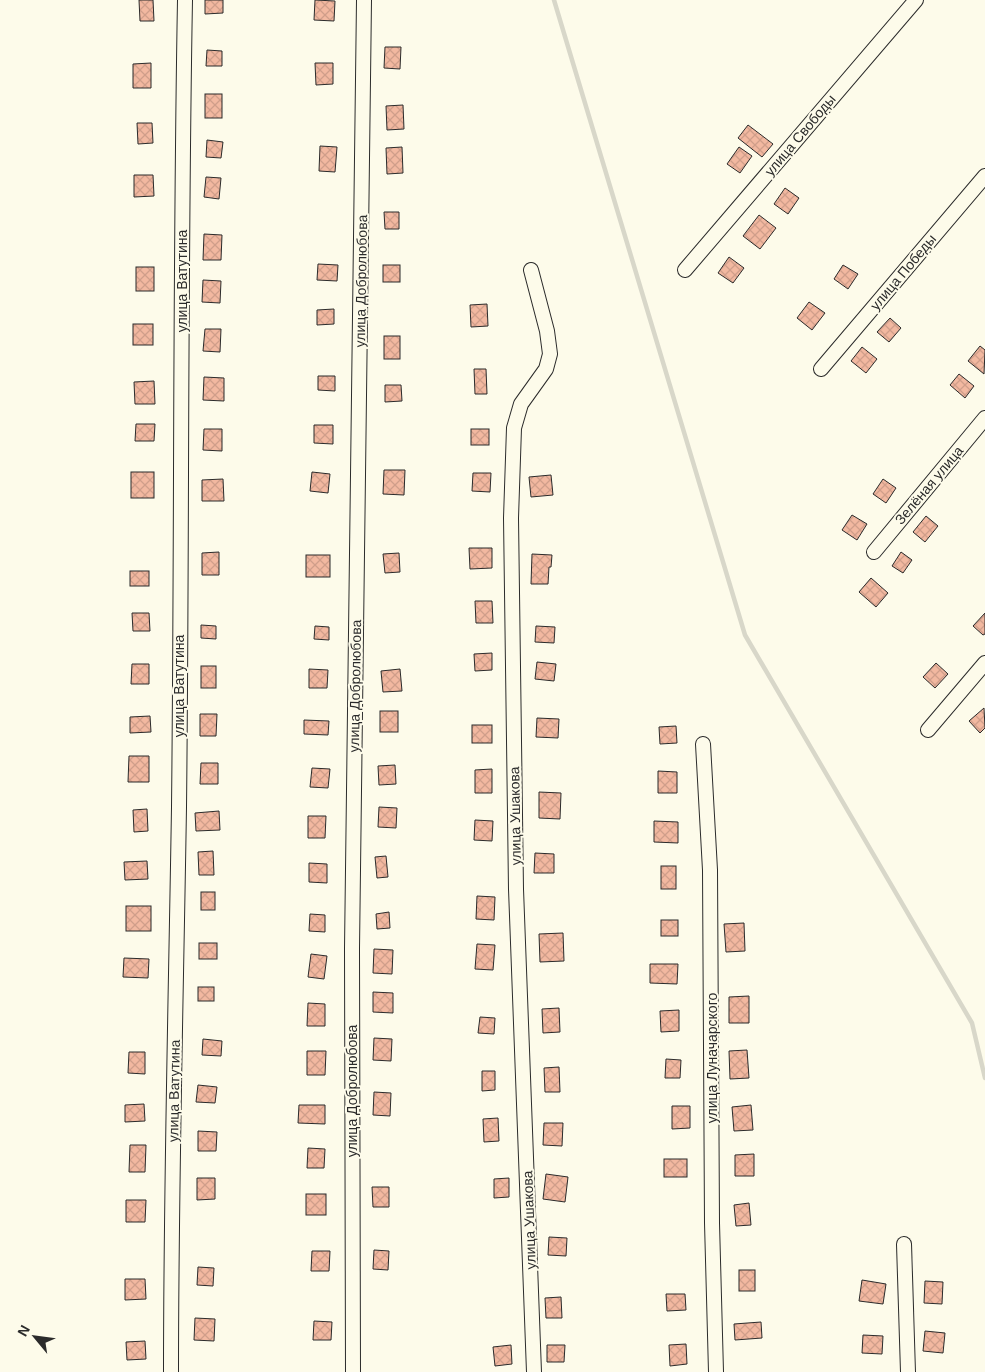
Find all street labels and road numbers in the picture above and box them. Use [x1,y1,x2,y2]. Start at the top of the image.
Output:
street label: улица Свободы [761,91,839,179]
street label: улица Добролюбова [352,214,370,347]
street label: улица Ватутина [174,230,190,332]
street label: улица Победы [867,231,939,313]
street label: Зелёная улица [892,442,967,527]
street label: улица Добролюбова [346,619,364,752]
street label: улица Ватутина [171,635,187,737]
street label: улица Ушакова [506,766,524,866]
street label: улица Луначарского [704,993,720,1123]
street label: улица Добролюбова [344,1024,360,1157]
street label: улица Ватутина [165,1039,183,1142]
street label: улица Ушакова [519,1170,539,1270]

